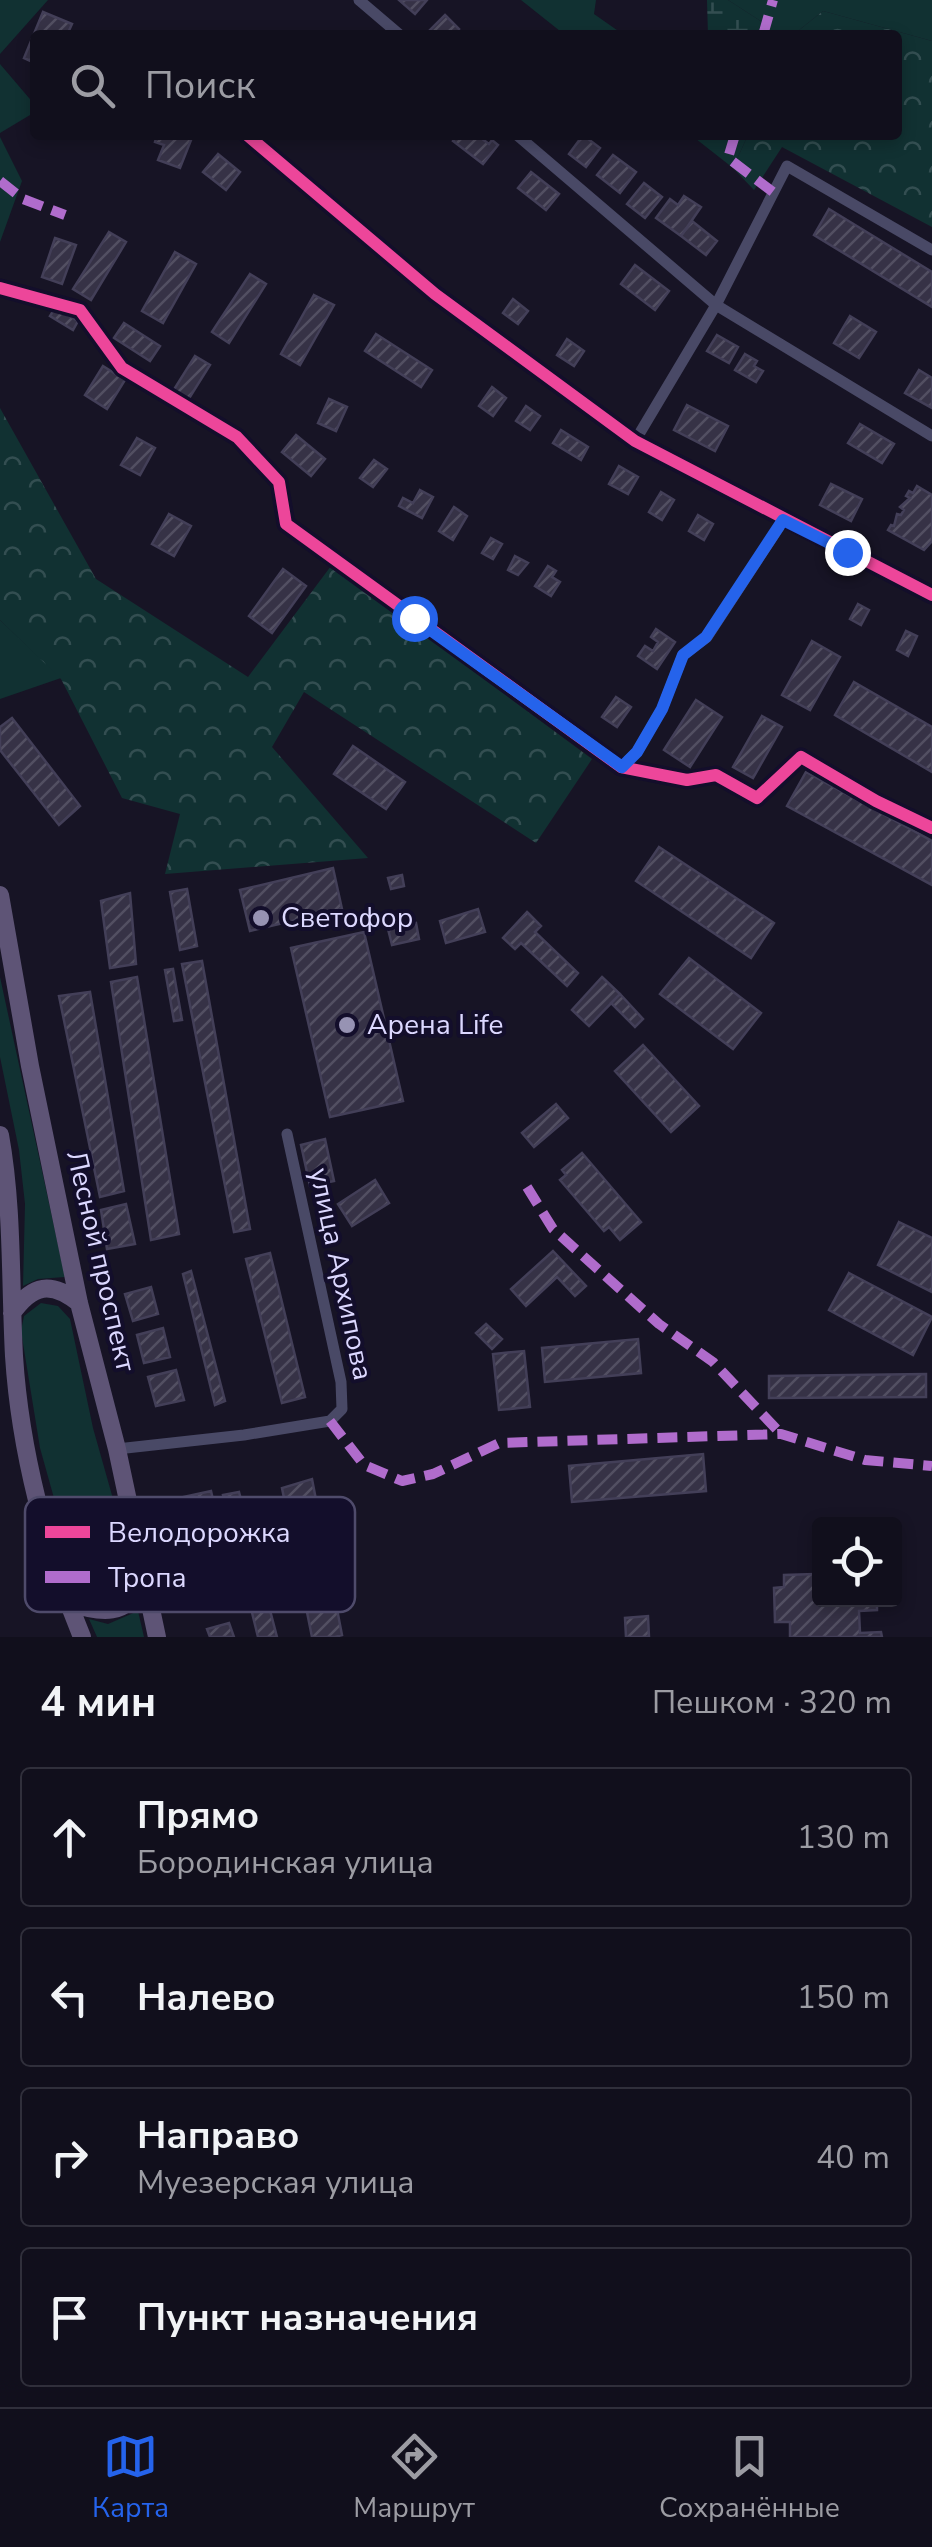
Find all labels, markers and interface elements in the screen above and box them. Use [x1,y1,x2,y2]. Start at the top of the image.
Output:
search box [30,30,902,140]
icon: search [65,58,120,113]
text: Поиск [145,60,255,111]
route end [825,530,871,576]
route start [392,596,438,642]
place label: Светофор [281,899,413,937]
marker: Светофор [250,907,272,929]
place label: Арена Life [367,1006,503,1044]
marker: Арена Life [336,1014,358,1036]
street label: Лесной проспект [57,1147,145,1376]
street label: улица Архипова [300,1164,382,1384]
legend [25,1497,355,1612]
text: Велодорожка [108,1514,291,1552]
map controls [812,1517,902,1607]
button: locate [812,1517,902,1607]
text: Тропа [108,1559,187,1597]
text: 4 мин [40,1674,156,1731]
text: Пешком · 320 m [652,1681,892,1724]
text: Прямо [137,1790,259,1841]
icon: ahead [42,1810,97,1865]
text: 130 m [797,1816,890,1859]
text: Бородинская улица [137,1841,434,1884]
icon: left [42,1970,97,2025]
text: Налево [137,1972,276,2023]
text: 150 m [797,1976,890,2019]
text: Направо [137,2110,299,2161]
icon: right [42,2130,97,2185]
text: 40 m [816,2136,890,2179]
text: Муезерская улица [137,2161,414,2204]
icon: arrive [42,2290,97,2345]
text: Пункт назначения [137,2292,478,2343]
tab: Карта [92,2429,169,2527]
tab: Маршрут [353,2429,475,2527]
tab: Сохранённые [659,2429,840,2527]

